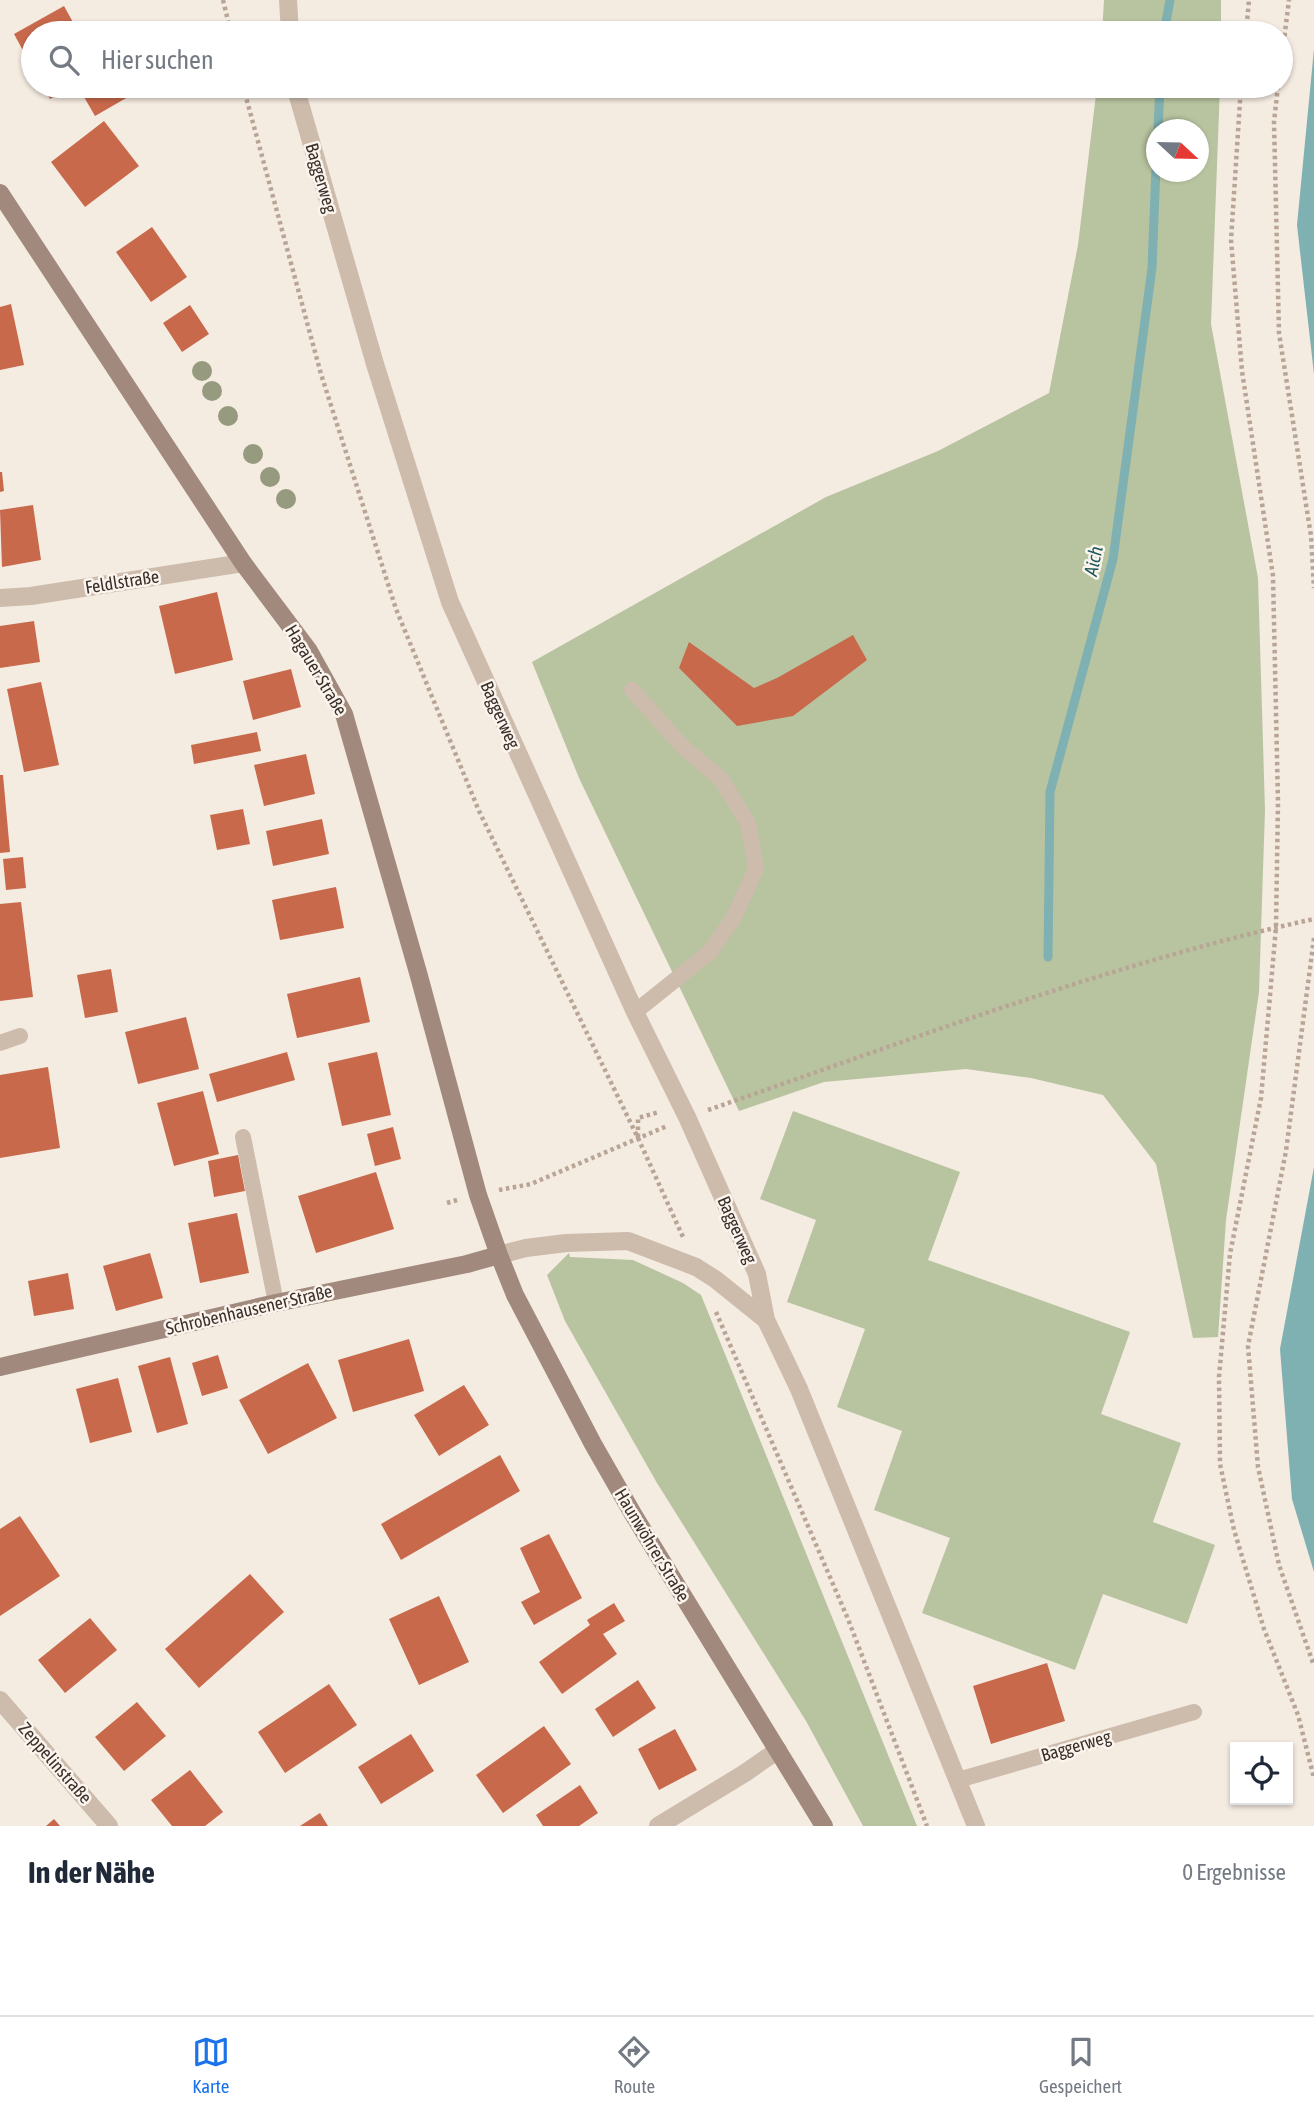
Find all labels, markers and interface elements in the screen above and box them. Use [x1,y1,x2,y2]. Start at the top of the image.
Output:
search box [21,21,1293,98]
icon: search [45,41,83,79]
text: Hier suchen [101,45,214,75]
north arrow [1146,119,1209,182]
street label: Baggerweg [302,141,342,215]
water label: Aich [1079,544,1107,579]
street label: Feldlstraße [84,565,160,598]
street label: Hagauer Straße [281,621,352,719]
street label: Baggerweg [476,678,525,752]
street label: Baggerweg [713,1193,762,1267]
street label: Schrobenhausener Straße [164,1280,334,1339]
street label: Haunwöhrer Straße [610,1484,694,1605]
street label: Zeppelinstraße [14,1718,96,1808]
street label: Baggerweg [1039,1725,1113,1765]
map controls [1230,1742,1293,1805]
button: locate [1230,1742,1293,1805]
text: In der Nähe [28,1855,155,1889]
text: 0 Ergebnisse [1182,1859,1286,1885]
tab: Karte [192,2033,230,2097]
tab: Route [614,2033,655,2097]
tab: Gespeichert [1039,2033,1122,2097]

